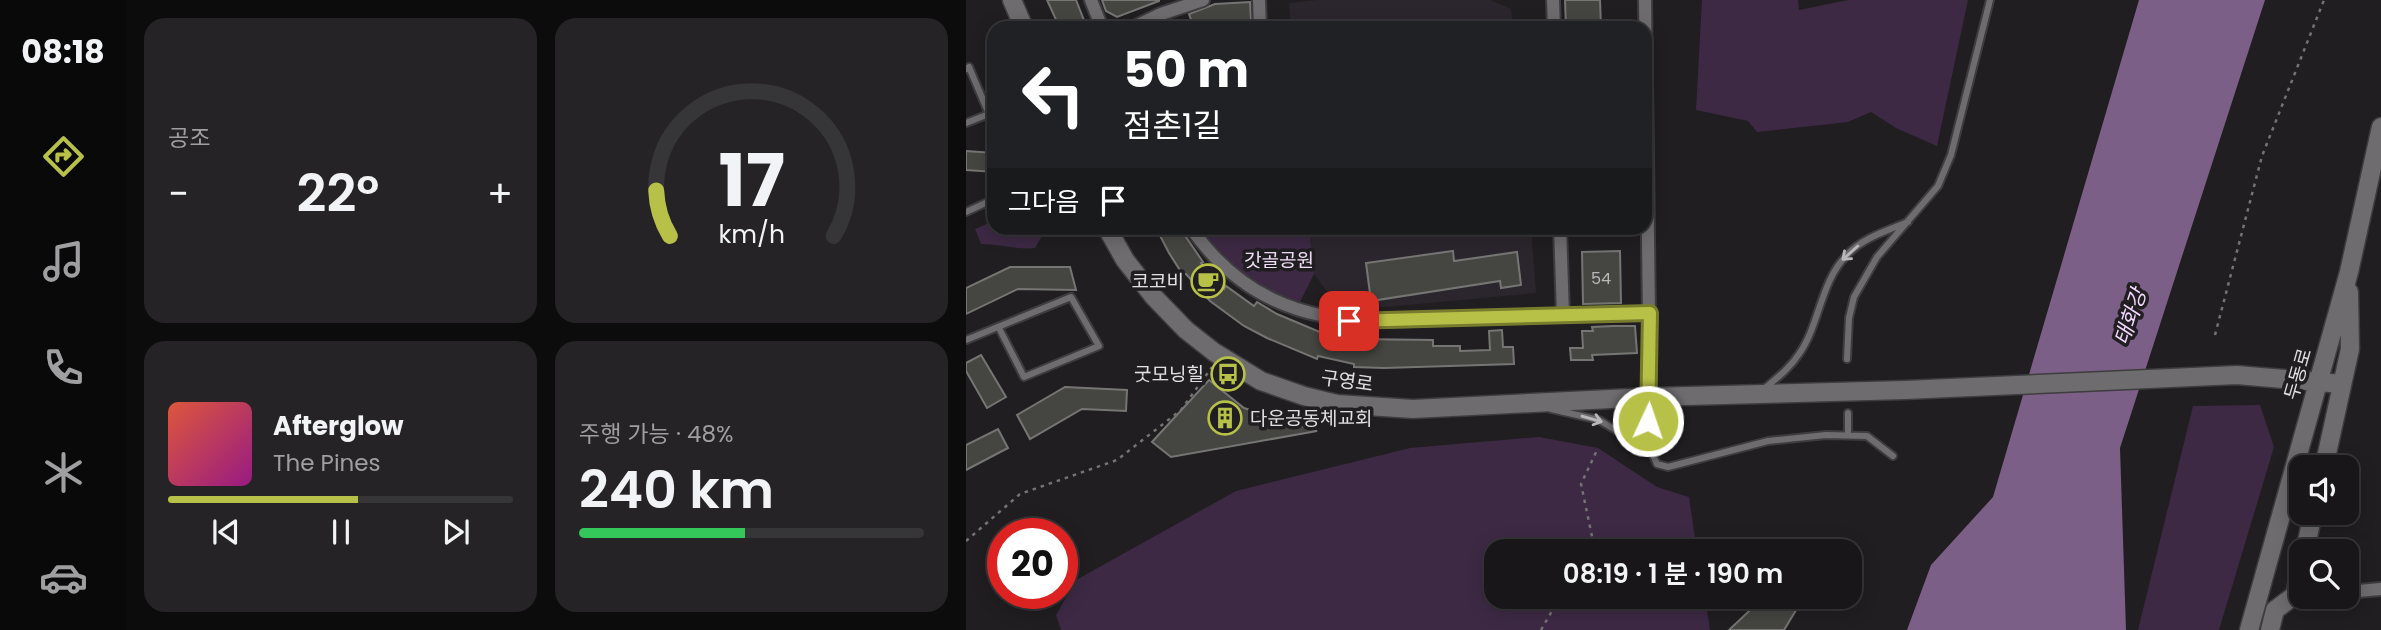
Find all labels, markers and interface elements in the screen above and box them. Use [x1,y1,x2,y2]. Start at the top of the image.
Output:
text: 08:18 [21,29,105,74]
text: 50 m [1123,36,1249,104]
icon: left [1008,49,1099,140]
text: 점촌1길 [1123,103,1222,148]
text: 공조 [168,122,210,154]
text: 17 [718,131,785,232]
icon: directions [39,132,88,181]
text: 22° [297,157,379,230]
text: − [168,167,189,220]
text: + [487,167,513,220]
icon: arrive [1094,182,1132,220]
text: 그다음 [1008,184,1080,220]
text: km/h [718,217,785,252]
icon: music [39,237,88,286]
one-way arrow [1841,245,1859,261]
park label: 갓골공원 [1244,247,1314,274]
cafe icon: 코코비 [1189,262,1227,300]
house number: 54 [1591,267,1611,290]
place label: 코코비 [1132,268,1184,295]
water label: 태화강 [2107,282,2154,349]
pin [1319,291,1379,351]
icon: arrive [1330,302,1368,340]
icon: phone [39,343,88,392]
street label: 두동로 [2278,345,2318,403]
bus stop icon: 굿모닝힐 [1209,355,1247,393]
place label: 굿모닝힐 [1134,361,1204,388]
street label: 구영로 [1319,364,1375,398]
position arrow [1611,384,1685,458]
building icon: 다운공동체교회 [1206,399,1244,437]
place label: 다운공동체교회 [1250,405,1372,432]
text: Afterglow [273,408,404,444]
one-way arrow [1581,414,1603,427]
text: 주행 가능 · 48% [579,418,733,450]
text: The Pines [273,447,381,479]
icon: climate [39,448,88,497]
text: 240 km [579,453,774,526]
map controls [2289,455,2359,609]
button: sound [2289,455,2359,525]
icon: previous [207,513,245,551]
icon: pause [322,513,360,551]
icon: next [437,513,475,551]
speed limit sign: 20 [987,518,1078,609]
button: search [2289,539,2359,609]
icon: car [39,553,88,602]
text: 08:19 · 1 분 · 190 m [1563,556,1783,592]

